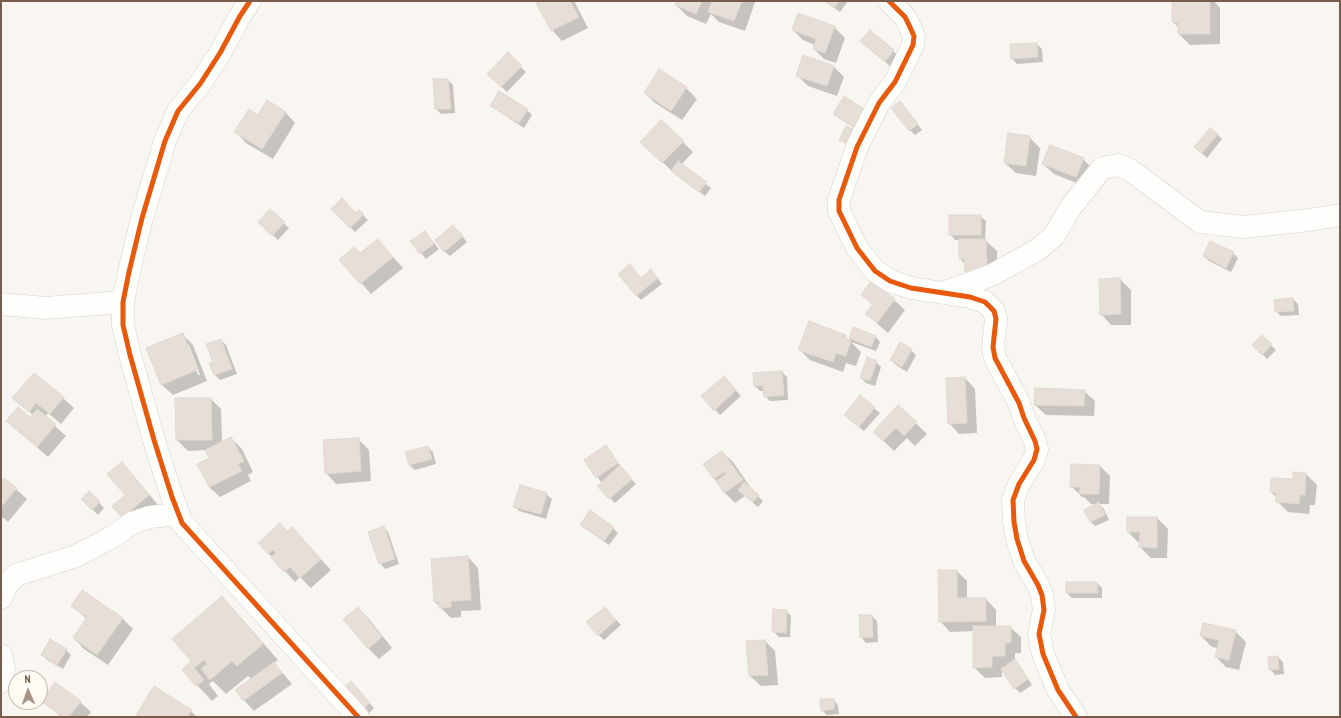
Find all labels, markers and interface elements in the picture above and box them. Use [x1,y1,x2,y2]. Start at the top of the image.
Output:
north arrow [8,670,48,710]
text: N [24,672,31,686]

